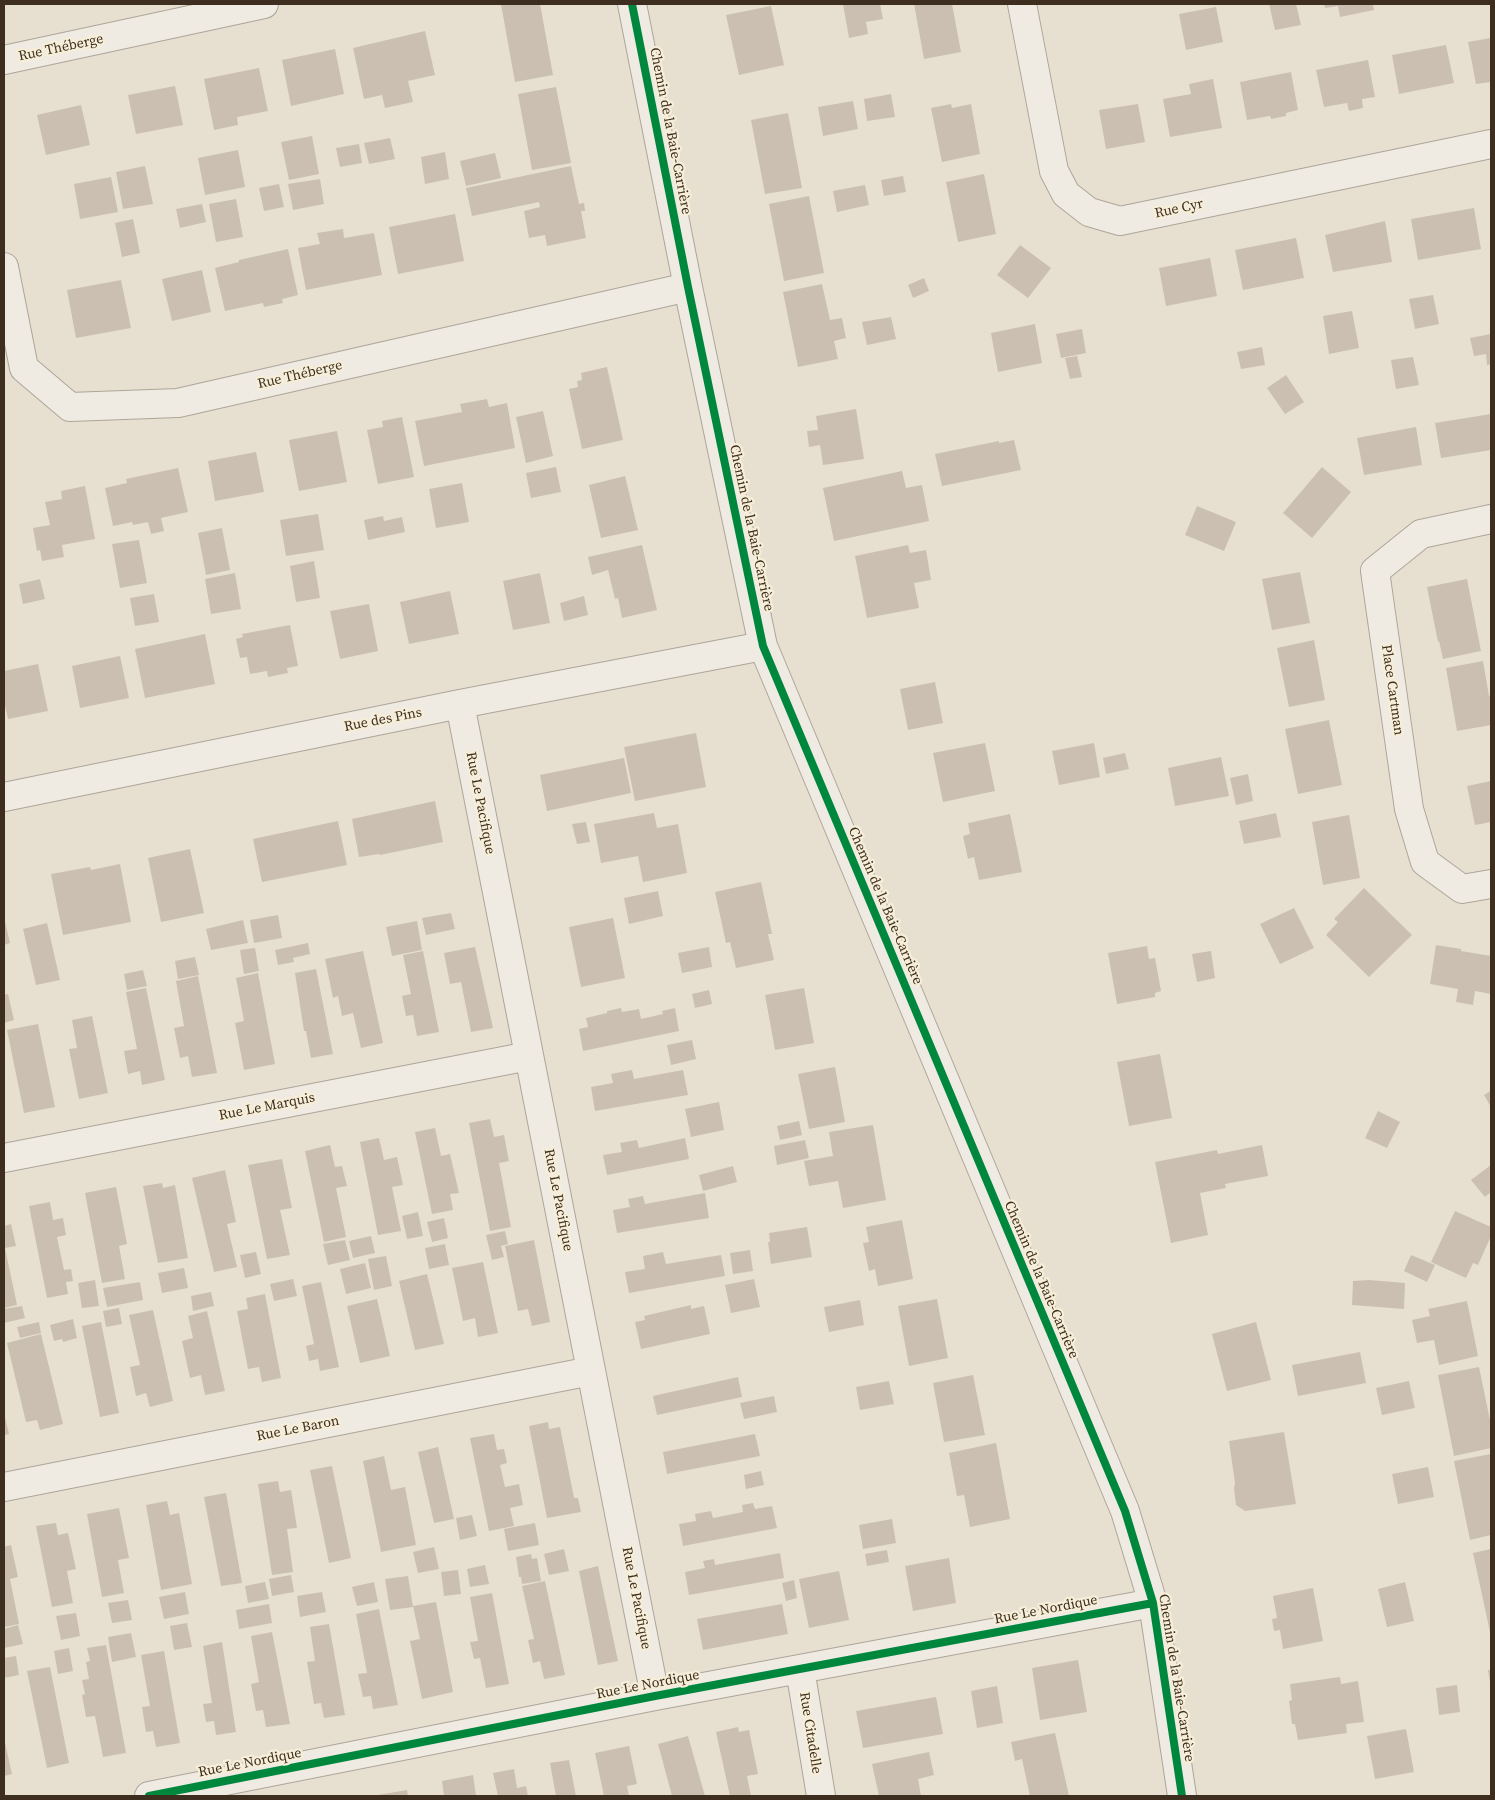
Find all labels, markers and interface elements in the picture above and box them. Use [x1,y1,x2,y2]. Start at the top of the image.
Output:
street label: Rue Théberge [17,31,105,65]
street label: Chemin de la Baie-Carrière [646,46,694,216]
street label: Rue Cyr [1153,196,1205,222]
street label: Rue Théberge [256,357,344,393]
street label: Chemin de la Baie-Carrière [725,443,777,613]
street label: Place Cartman [1377,644,1407,736]
street label: Rue des Pins [343,704,423,736]
street label: Rue Le Pacifique [462,750,498,856]
street label: Chemin de la Baie-Carrière [844,825,926,987]
street label: Rue Le Marquis [218,1089,316,1125]
street label: Rue Le Pacifique [540,1147,576,1253]
street label: Chemin de la Baie-Carrière [1000,1199,1082,1361]
street label: Rue Le Baron [255,1413,341,1445]
street label: Rue Le Pacifique [618,1545,654,1651]
street label: Rue Le Nordique [993,1592,1099,1628]
street label: Chemin de la Baie-Carrière [1154,1593,1198,1763]
street label: Rue Le Nordique [595,1667,701,1703]
street label: Rue Citadelle [795,1691,825,1775]
street label: Rue Le Nordique [197,1745,303,1781]

